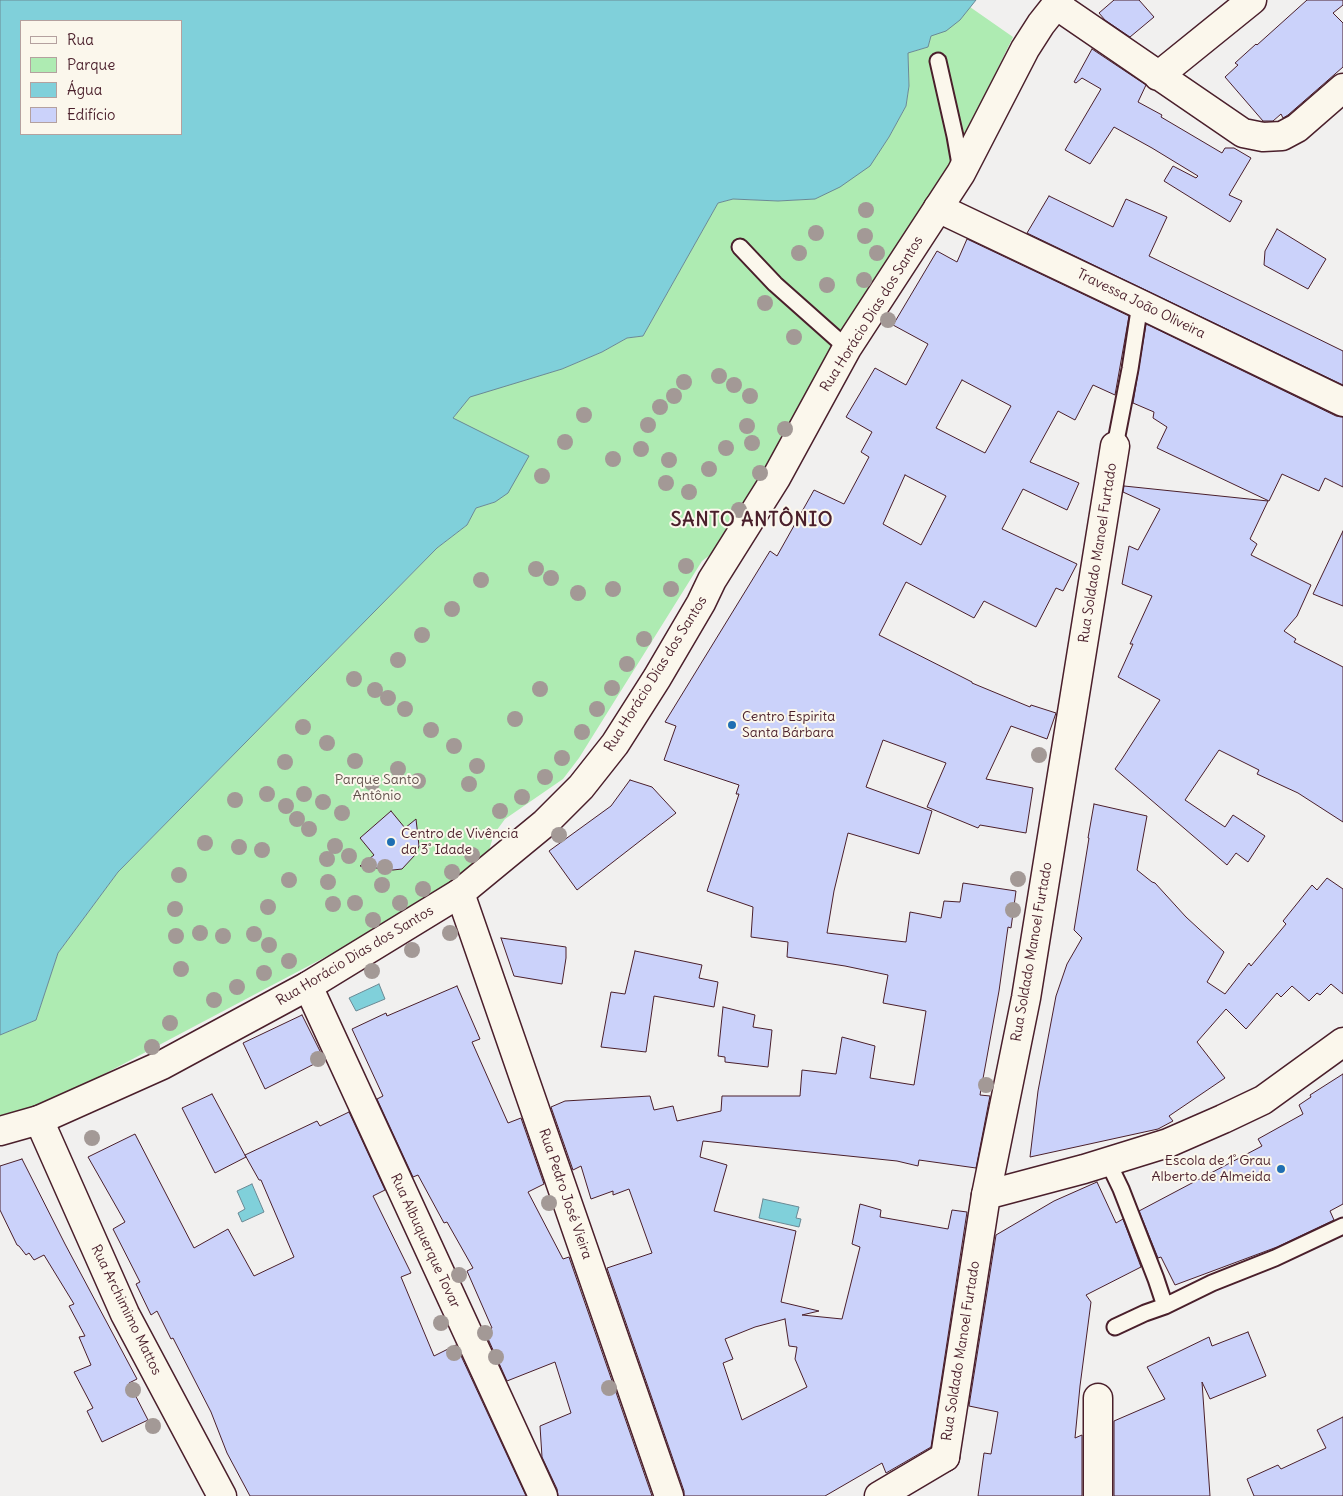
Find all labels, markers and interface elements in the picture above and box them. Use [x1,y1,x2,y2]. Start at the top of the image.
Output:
legend [20,20,182,135]
text: Rua [67,30,94,49]
text: Parque [67,55,115,74]
text: Água [67,80,102,99]
text: Edifício [67,105,115,124]
street label: Rua Horácio Dias dos Santos [817,233,927,395]
street label: Travessa João Oliveira [1074,266,1208,342]
street label: Rua Soldado Manoel Furtado [1075,462,1121,644]
district label: SANTO ANTÔNIO [669,510,835,532]
street label: Rua Horácio Dias dos Santos [601,593,711,755]
place label: Centro Espirita Santa Bárbara [742,709,835,742]
marker: Centro Espirita Santa Bárbara [726,719,738,731]
park label: Parque Santo Antônio [335,772,419,804]
place label: Centro de Vivência da 3˚ Idade [401,826,519,859]
marker: Centro de Vivência da 3˚ Idade [385,836,397,848]
street label: Rua Soldado Manoel Furtado [1008,861,1056,1043]
street label: Rua Horácio Dias dos Santos [273,902,437,1010]
street label: Rua Pedro José Vieira [535,1126,595,1262]
place label: Escola de 1˚ Grau Alberto de Almeida [1152,1153,1271,1186]
marker: Escola de 1˚ Grau Alberto de Almeida [1275,1163,1287,1175]
street label: Rua Albuquerque Tovar [386,1171,464,1311]
street label: Rua Archimimo Mattos [87,1242,165,1378]
street label: Rua Soldado Manoel Furtado [938,1260,984,1442]

